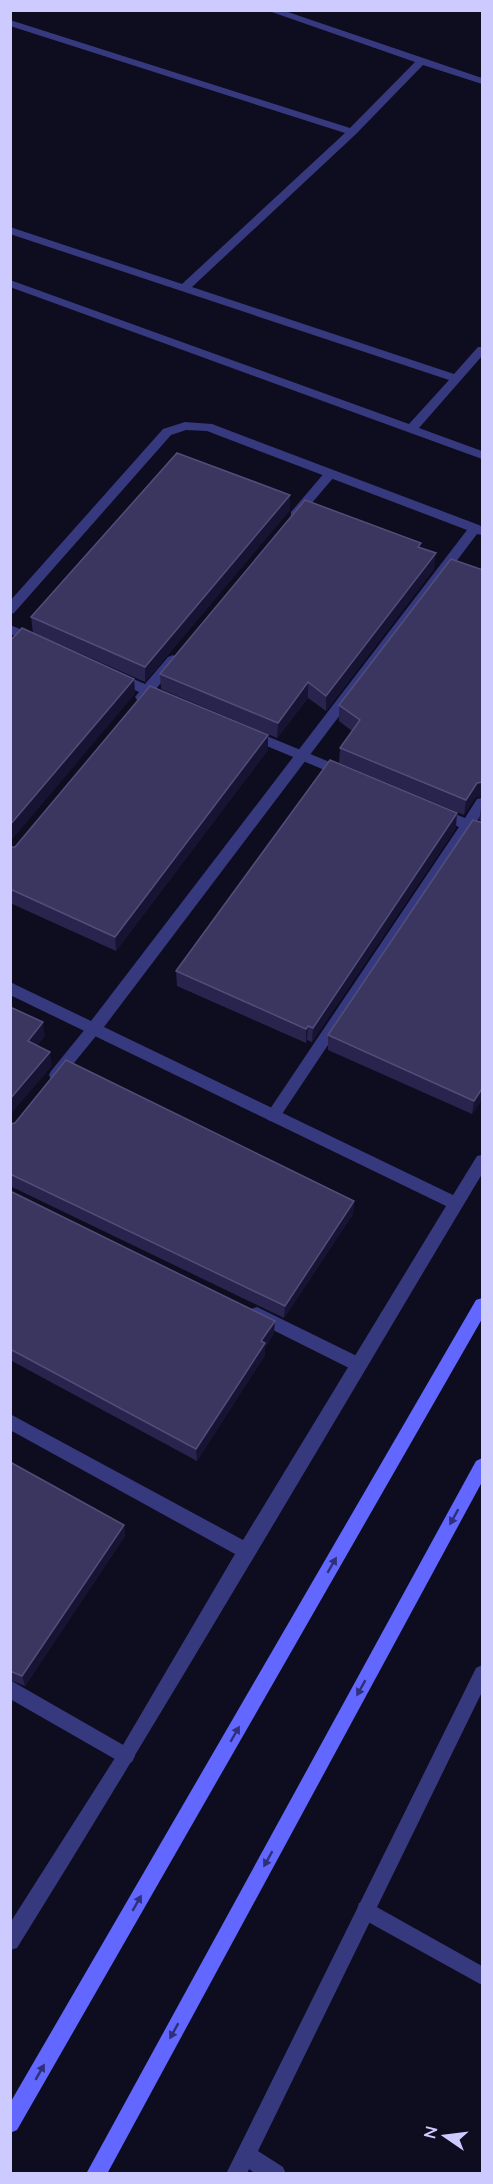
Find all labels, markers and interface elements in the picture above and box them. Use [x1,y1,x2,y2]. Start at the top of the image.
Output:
one-way arrow [449,1509,460,1525]
one-way arrow [327,1557,337,1574]
one-way arrow [356,1680,366,1697]
one-way arrow [229,1726,240,1742]
one-way arrow [263,1851,273,1868]
one-way arrow [132,1894,142,1911]
one-way arrow [169,2022,179,2039]
one-way arrow [34,2064,45,2080]
north arrow [415,2106,475,2166]
text: N [419,2124,441,2141]

